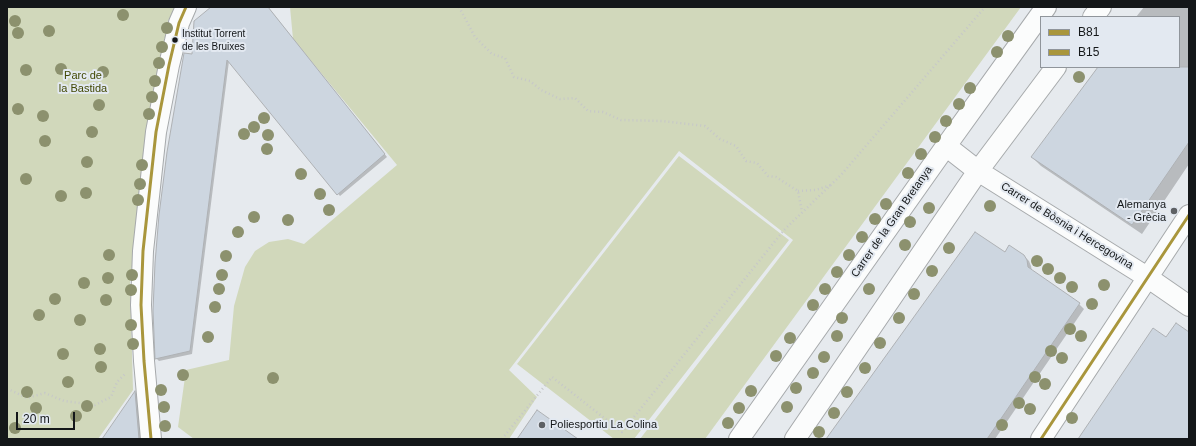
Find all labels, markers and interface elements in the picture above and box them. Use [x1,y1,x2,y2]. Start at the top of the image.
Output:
legend [1040,16,1180,68]
text: B81 [1078,25,1099,39]
place label: Institut Torrent de les Bruixes [182,28,245,52]
marker: Institut Torrent de les Bruixes [170,35,180,45]
text: B15 [1078,45,1099,59]
park label: Parc de la Bastida [59,69,107,95]
street label: Carrer de la Gran Bretanya [849,164,935,280]
street label: Carrer de Bòsnia i Hercegovina [998,180,1136,272]
place label: Alemanya - Grècia [1117,198,1166,224]
marker: Alemanya - Grècia [1169,206,1179,216]
scale bar [18,404,77,430]
text: 20 m [23,412,50,426]
place label: Poliesportiu La Colina [550,418,657,432]
marker: Poliesportiu La Colina [537,420,547,430]

